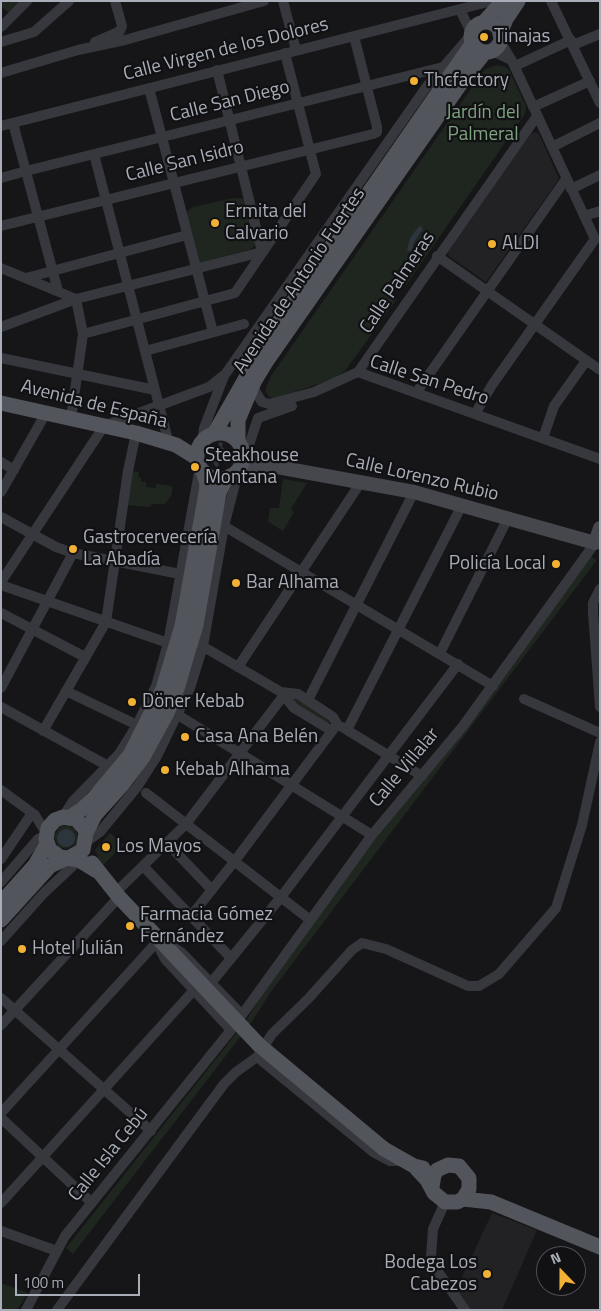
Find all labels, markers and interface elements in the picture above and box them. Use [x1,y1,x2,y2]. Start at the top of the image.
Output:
street label: Calle Virgen de los Dolores [121,13,331,87]
place label: Tinajas [494,26,550,48]
marker: Tinajas [478,31,490,43]
place label: Thcfactory [424,70,509,92]
marker: Thcfactory [408,75,420,87]
street label: Calle San Diego [168,76,292,128]
park label: Jardín del Palmeral [446,102,520,146]
street label: Calle San Isidro [124,136,246,188]
street label: Avenida de Antonio Fuertes [229,184,371,378]
place label: Ermita del Calvario [225,201,307,245]
marker: Ermita del Calvario [209,217,221,229]
street label: Calle Palmeras [356,228,440,338]
place label: ALDI [502,233,539,255]
marker: ALDI [486,238,498,250]
street label: Calle San Pedro [367,351,491,411]
street label: Avenida de España [18,376,170,434]
place label: Steakhouse Montana [205,445,299,489]
street label: Calle Lorenzo Rubio [343,449,501,507]
marker: Steakhouse Montana [189,461,201,473]
place label: Gastrocervecería La Abadía [83,527,217,571]
marker: Gastrocervecería La Abadía [67,543,79,555]
place label: Policía Local [449,553,546,575]
marker: Policía Local [550,558,562,570]
place label: Bar Alhama [246,572,339,594]
marker: Bar Alhama [230,577,242,589]
place label: Döner Kebab [142,691,244,713]
marker: Döner Kebab [126,696,138,708]
street label: Calle Villalar [365,724,445,812]
place label: Casa Ana Belén [195,726,318,748]
marker: Casa Ana Belén [179,731,191,743]
place label: Kebab Alhama [175,759,290,781]
marker: Kebab Alhama [159,764,171,776]
place label: Los Mayos [116,836,201,858]
marker: Los Mayos [100,841,112,853]
place label: Farmacia Gómez Fernández [140,904,273,948]
marker: Farmacia Gómez Fernández [124,920,136,932]
place label: Hotel Julián [32,938,123,960]
marker: Hotel Julián [16,943,28,955]
street label: Calle Isla Cebú [64,1104,154,1206]
north arrow [536,1246,586,1296]
text: N [547,1246,564,1269]
place label: Bodega Los Cabezos [384,1252,477,1296]
scale bar [18,1264,142,1296]
marker: Bodega Los Cabezos [481,1268,493,1280]
text: 100 m [23,1271,64,1294]

